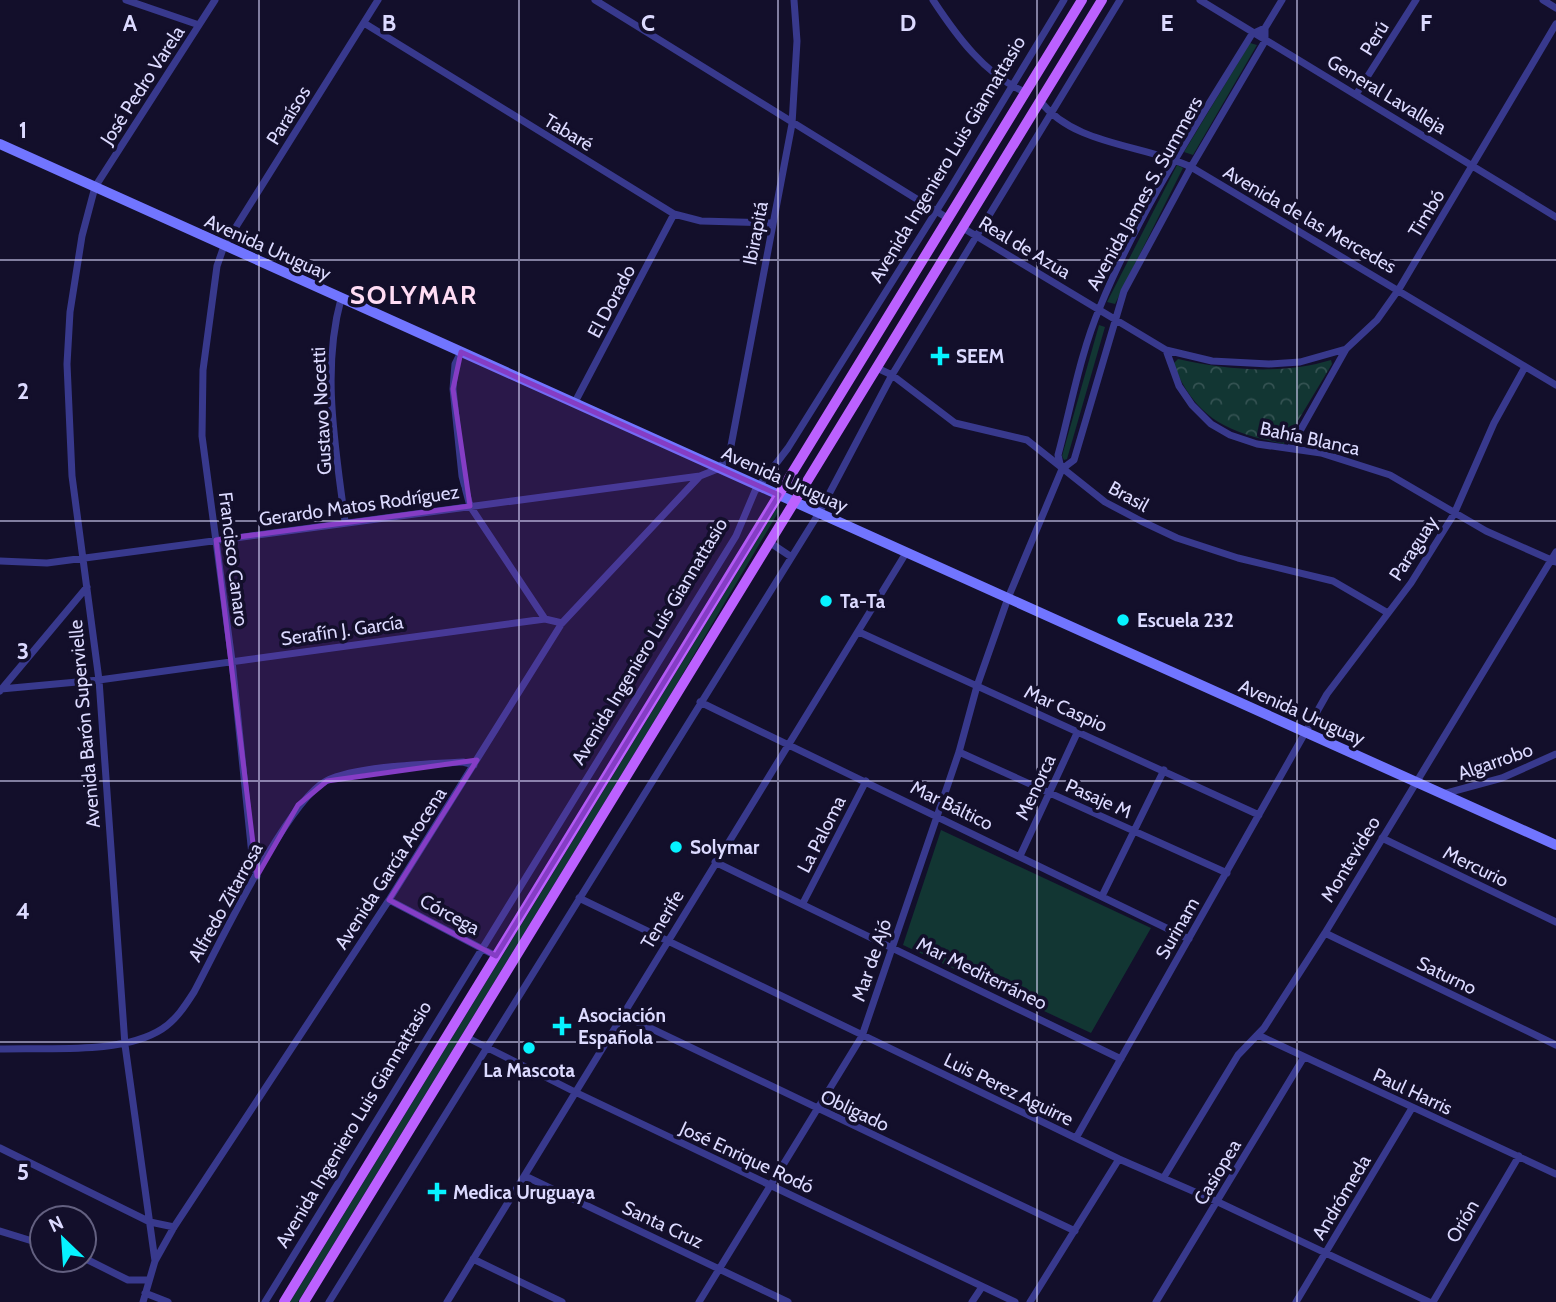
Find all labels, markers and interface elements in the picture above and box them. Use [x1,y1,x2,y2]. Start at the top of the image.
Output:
text: A [123,9,138,37]
text: B [382,9,396,37]
text: C [641,9,655,37]
text: D [900,9,916,37]
text: E [1160,9,1174,37]
text: F [1420,9,1432,37]
street label: Perú [1355,17,1394,60]
street label: José Pedro Varela [95,21,189,150]
street label: Avenida Ingeniero Luis Giannattasio [865,32,1030,287]
street label: General Lavalleja [1323,50,1450,139]
street label: Paraísos [261,82,315,149]
street label: Avenida James S. Summers [1082,92,1207,294]
street label: Tabaré [540,109,598,156]
text: 1 [19,116,27,144]
street label: Avenida de las Mercedes [1219,161,1400,278]
street label: Timbó [1403,185,1450,241]
street label: Ibirapitá [738,199,773,267]
street label: Avenida Uruguay [201,209,335,286]
street label: Real de Azua [975,211,1075,284]
street label: El Dorado [583,261,640,342]
district label: SOLYMAR [350,279,478,311]
place label: SEEM [956,345,1004,368]
street label: Gustavo Nocetti [307,346,336,476]
marker: SEEM [930,346,950,366]
text: 2 [17,377,29,405]
street label: Bahía Blanca [1258,417,1362,460]
street label: Avenida Uruguay [718,441,852,518]
street label: Brasil [1105,476,1153,517]
street label: Gerardo Matos Rodríguez [258,480,461,531]
street label: Francisco Canaro [214,491,253,628]
street label: Paraguay [1384,511,1443,585]
street label: Avenida Ingeniero Luis Giannattasio [567,514,732,769]
place label: Ta-Ta [840,590,886,613]
marker: Ta-Ta [818,593,834,609]
place label: Escuela 232 [1137,609,1234,632]
street label: Serafín J. García [279,611,405,650]
marker: Escuela 232 [1115,612,1131,628]
street label: Avenida Barón Supervielle [64,619,105,829]
text: 3 [17,637,29,665]
street label: Avenida Uruguay [1235,674,1369,751]
street label: Mar Caspio [1021,680,1111,737]
street label: Algarrobo [1455,738,1536,785]
street label: Menorca [1010,751,1061,824]
street label: Pasaje M [1062,774,1136,823]
street label: Mar Báltico [907,776,997,835]
street label: Avenida García Arocena [330,783,451,953]
street label: La Paloma [792,792,851,877]
street label: Montevideo [1316,812,1385,906]
place label: Solymar [690,836,760,859]
street label: Alfredo Zitarrosa [183,839,268,966]
marker: Solymar [668,839,684,855]
street label: Mercurio [1439,841,1512,892]
street label: Tenerife [636,885,689,953]
street label: Córcega [416,889,484,940]
street label: Surinam [1151,893,1204,963]
text: 4 [16,897,30,925]
street label: Mar de Ajó [847,916,896,1004]
street label: Mar Mediterráneo [913,932,1051,1015]
street label: Saturno [1413,951,1480,1000]
street label: Avenida Ingeniero Luis Giannattasio [271,997,436,1252]
place label: Asociación Española [578,1004,666,1049]
marker: Asociación Española [552,1016,572,1036]
marker: La Mascota [521,1040,537,1056]
street label: Luis Perez Aguirre [940,1048,1077,1131]
place label: La Mascota [483,1059,575,1082]
street label: Paul Harris [1370,1063,1456,1120]
street label: Obligado [817,1085,893,1136]
street label: José Enrique Rodó [675,1116,817,1199]
street label: Casiopea [1189,1135,1246,1209]
street label: Andrómeda [1307,1151,1376,1244]
text: 5 [17,1158,29,1186]
place label: Medica Uruguaya [453,1181,595,1204]
marker: Medica Uruguaya [427,1182,447,1202]
street label: Santa Cruz [619,1196,707,1253]
street label: Orión [1441,1196,1484,1247]
north arrow [28,1204,98,1274]
text: N [45,1211,67,1237]

